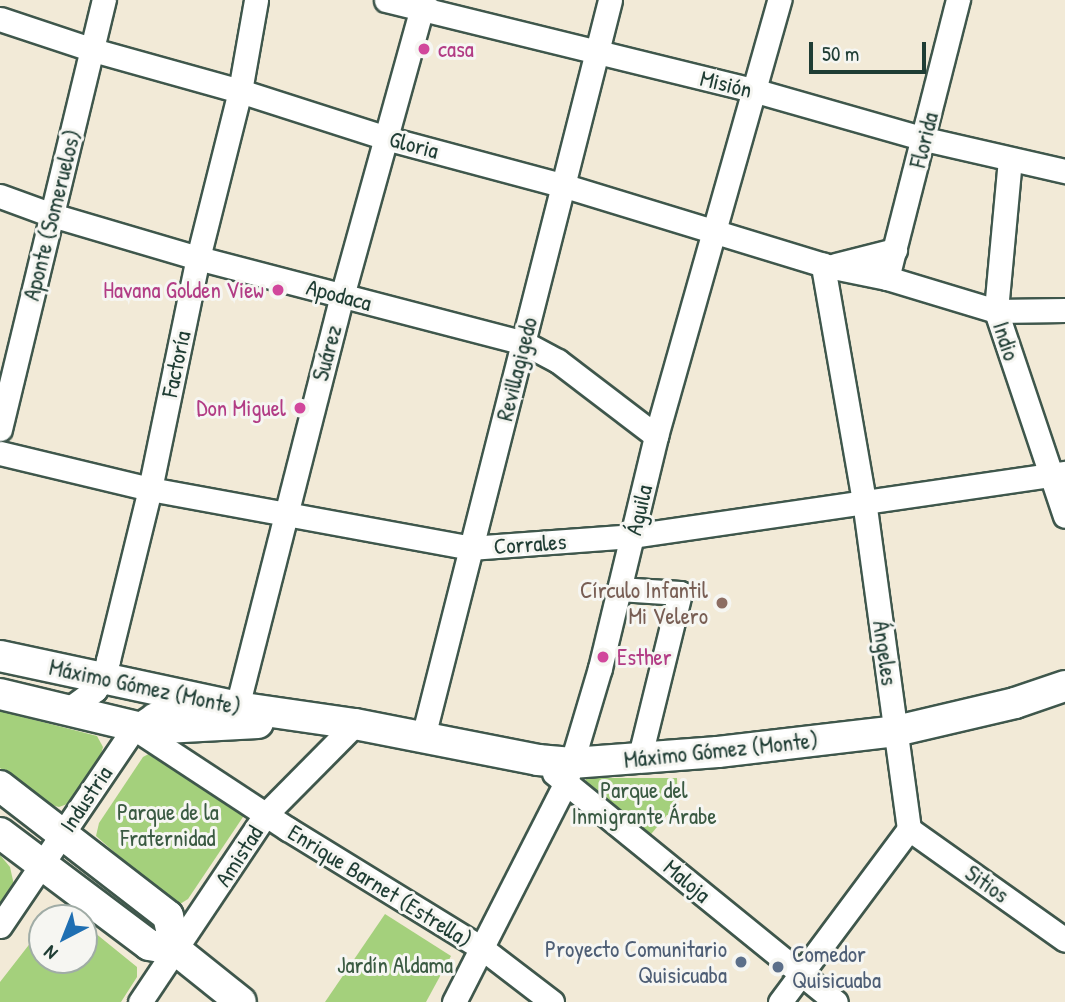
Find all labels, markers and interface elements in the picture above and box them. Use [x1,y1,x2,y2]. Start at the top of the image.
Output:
scale bar [813,28,930,72]
place label: casa [438,35,474,63]
text: 50 m [822,39,859,68]
marker: casa [416,41,432,57]
street label: Misión [697,64,755,104]
street label: Florida [904,109,944,171]
street label: Gloria [387,125,441,165]
street label: Aponte (Someruelos) [17,127,87,303]
street label: Apodaca [303,273,375,317]
place label: Havana Golden View [103,276,264,304]
marker: Havana Golden View [270,282,286,298]
street label: Revillagigedo [491,314,543,424]
street label: Indio [987,318,1025,364]
street label: Suárez [306,322,348,384]
street label: Factoría [156,328,196,400]
place label: Don Miguel [197,394,286,422]
marker: Don Miguel [292,400,308,416]
street label: Águila [620,482,658,538]
street label: Corrales [493,528,567,560]
place label: Círculo Infantil Mi Velero [580,576,708,630]
marker: Círculo Infantil Mi Velero [714,595,730,611]
street label: Ángeles [867,619,903,687]
place label: Esther [617,643,672,671]
marker: Esther [595,649,611,665]
street label: Máximo Gómez (Monte) [47,653,243,721]
street label: Máximo Gómez (Monte) [623,726,819,774]
street label: Industria [54,761,118,837]
park label: Parque del Inmigrante Árabe [571,776,717,830]
park label: Parque de la Fraternidad [117,798,219,852]
street label: Enrique Barnet (Estrella) [283,818,477,954]
street label: Amistad [209,820,269,892]
street label: Maloja [658,854,716,908]
street label: Sitios [960,859,1014,909]
north arrow [28,904,98,974]
place label: Proyecto Comunitario Quisicuaba [545,935,727,989]
text: N [38,940,63,966]
place label: Comedor Quisicuaba [792,940,881,994]
park label: Jardín Aldama [337,951,453,979]
marker: Proyecto Comunitario Quisicuaba [733,954,749,970]
marker: Comedor Quisicuaba [770,959,786,975]

